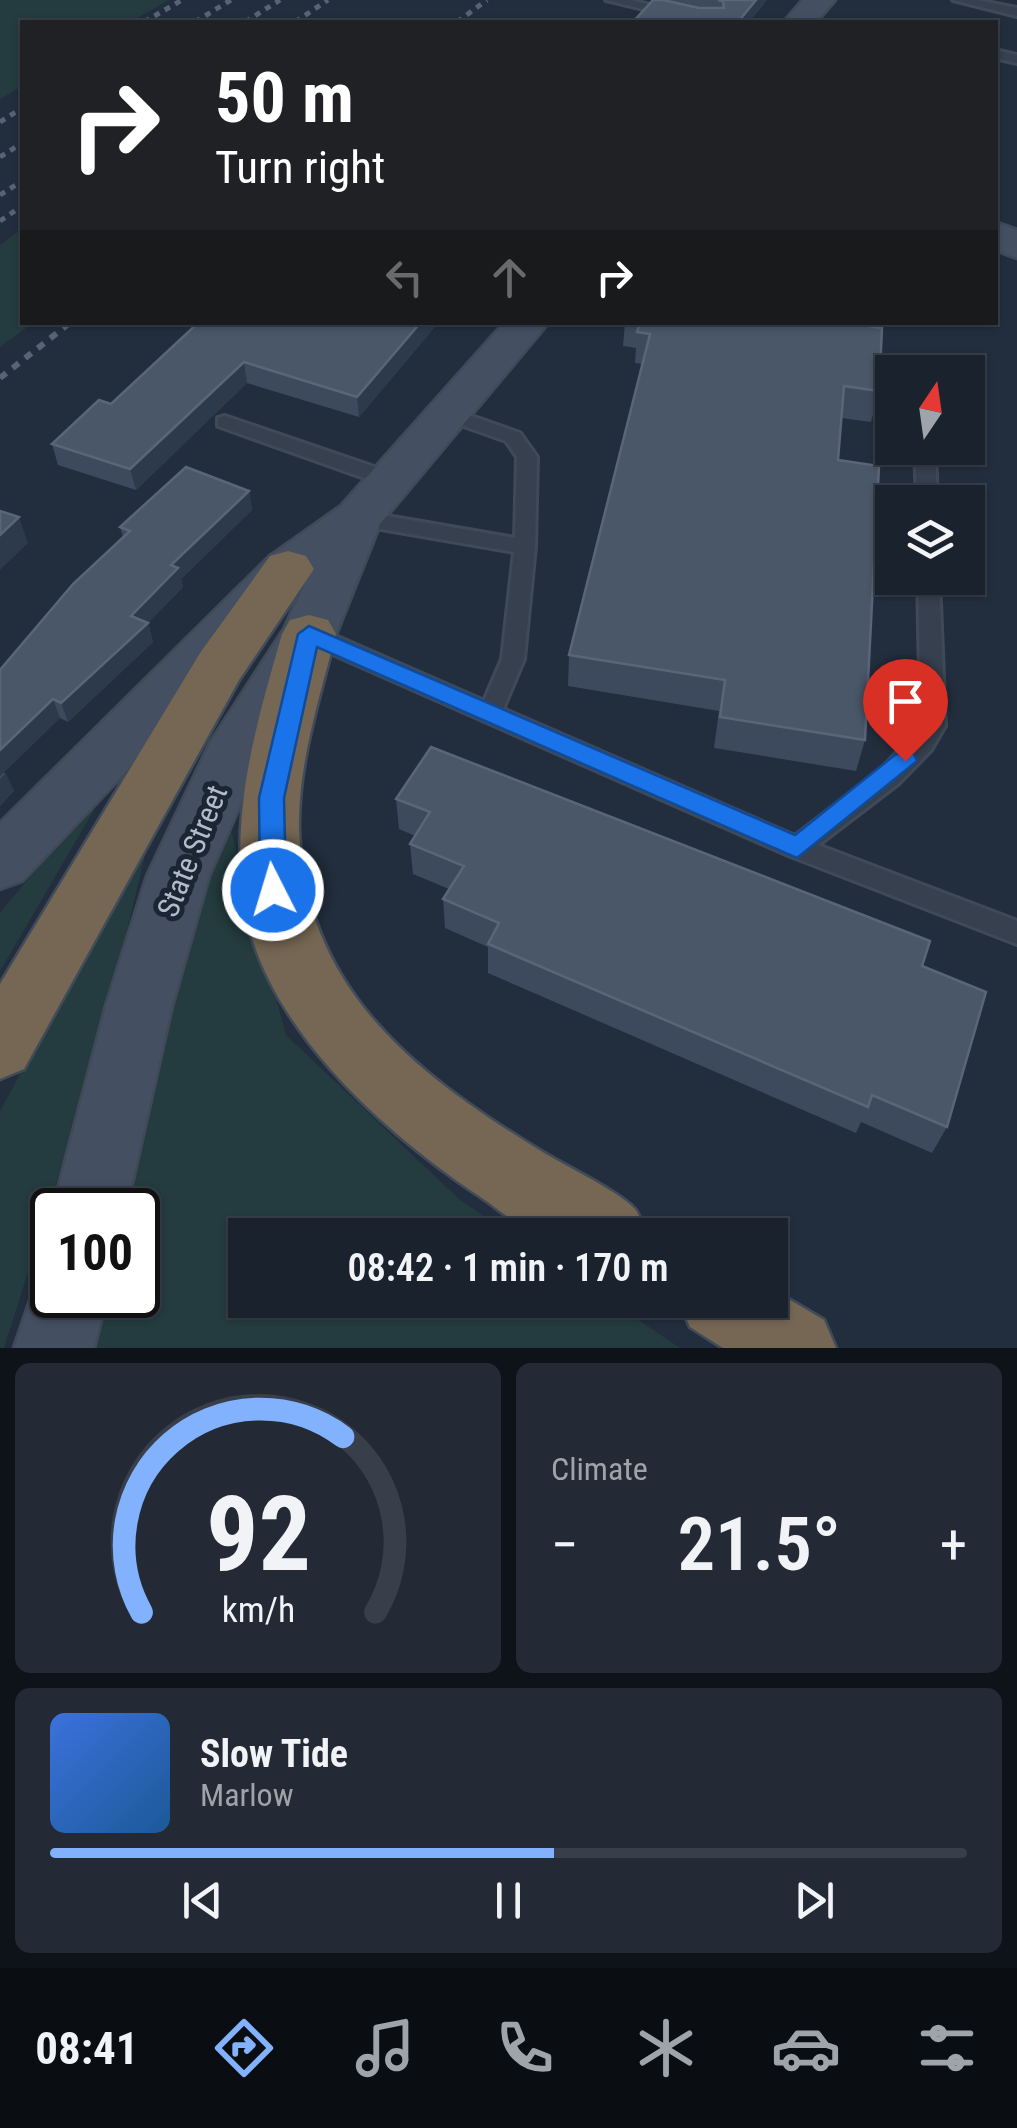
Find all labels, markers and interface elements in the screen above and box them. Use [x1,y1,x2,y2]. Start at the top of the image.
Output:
text: 50 m [215,57,354,139]
icon: right [50,60,180,190]
text: Turn right [215,141,385,194]
icon: left [377,250,432,305]
icon: ahead [482,250,537,305]
icon: right [587,250,642,305]
north arrow [875,355,985,465]
map controls [875,355,985,595]
button: layers [875,485,985,595]
pin [863,659,948,762]
icon: arrive [878,674,933,729]
street label: State Street [150,780,234,922]
position arrow [221,838,325,942]
speed limit sign: 100 [30,1188,160,1318]
text: 08:42 · 1 min · 170 m [348,1246,668,1290]
text: Climate [551,1450,648,1488]
text: 92 [205,1474,311,1595]
text: 21.5° [677,1500,841,1588]
text: − [551,1513,579,1577]
text: + [940,1513,967,1577]
text: km/h [221,1589,295,1631]
text: Slow Tide [200,1732,348,1776]
text: Marlow [200,1776,293,1814]
icon: previous [175,1873,230,1928]
icon: pause [481,1873,536,1928]
icon: next [787,1873,842,1928]
icon: directions [209,2013,279,2083]
icon: music [350,2013,420,2083]
icon: phone [490,2013,560,2083]
icon: climate [631,2013,701,2083]
icon: car [771,2013,841,2083]
icon: filters [912,2013,982,2083]
text: 08:41 [35,2022,139,2075]

